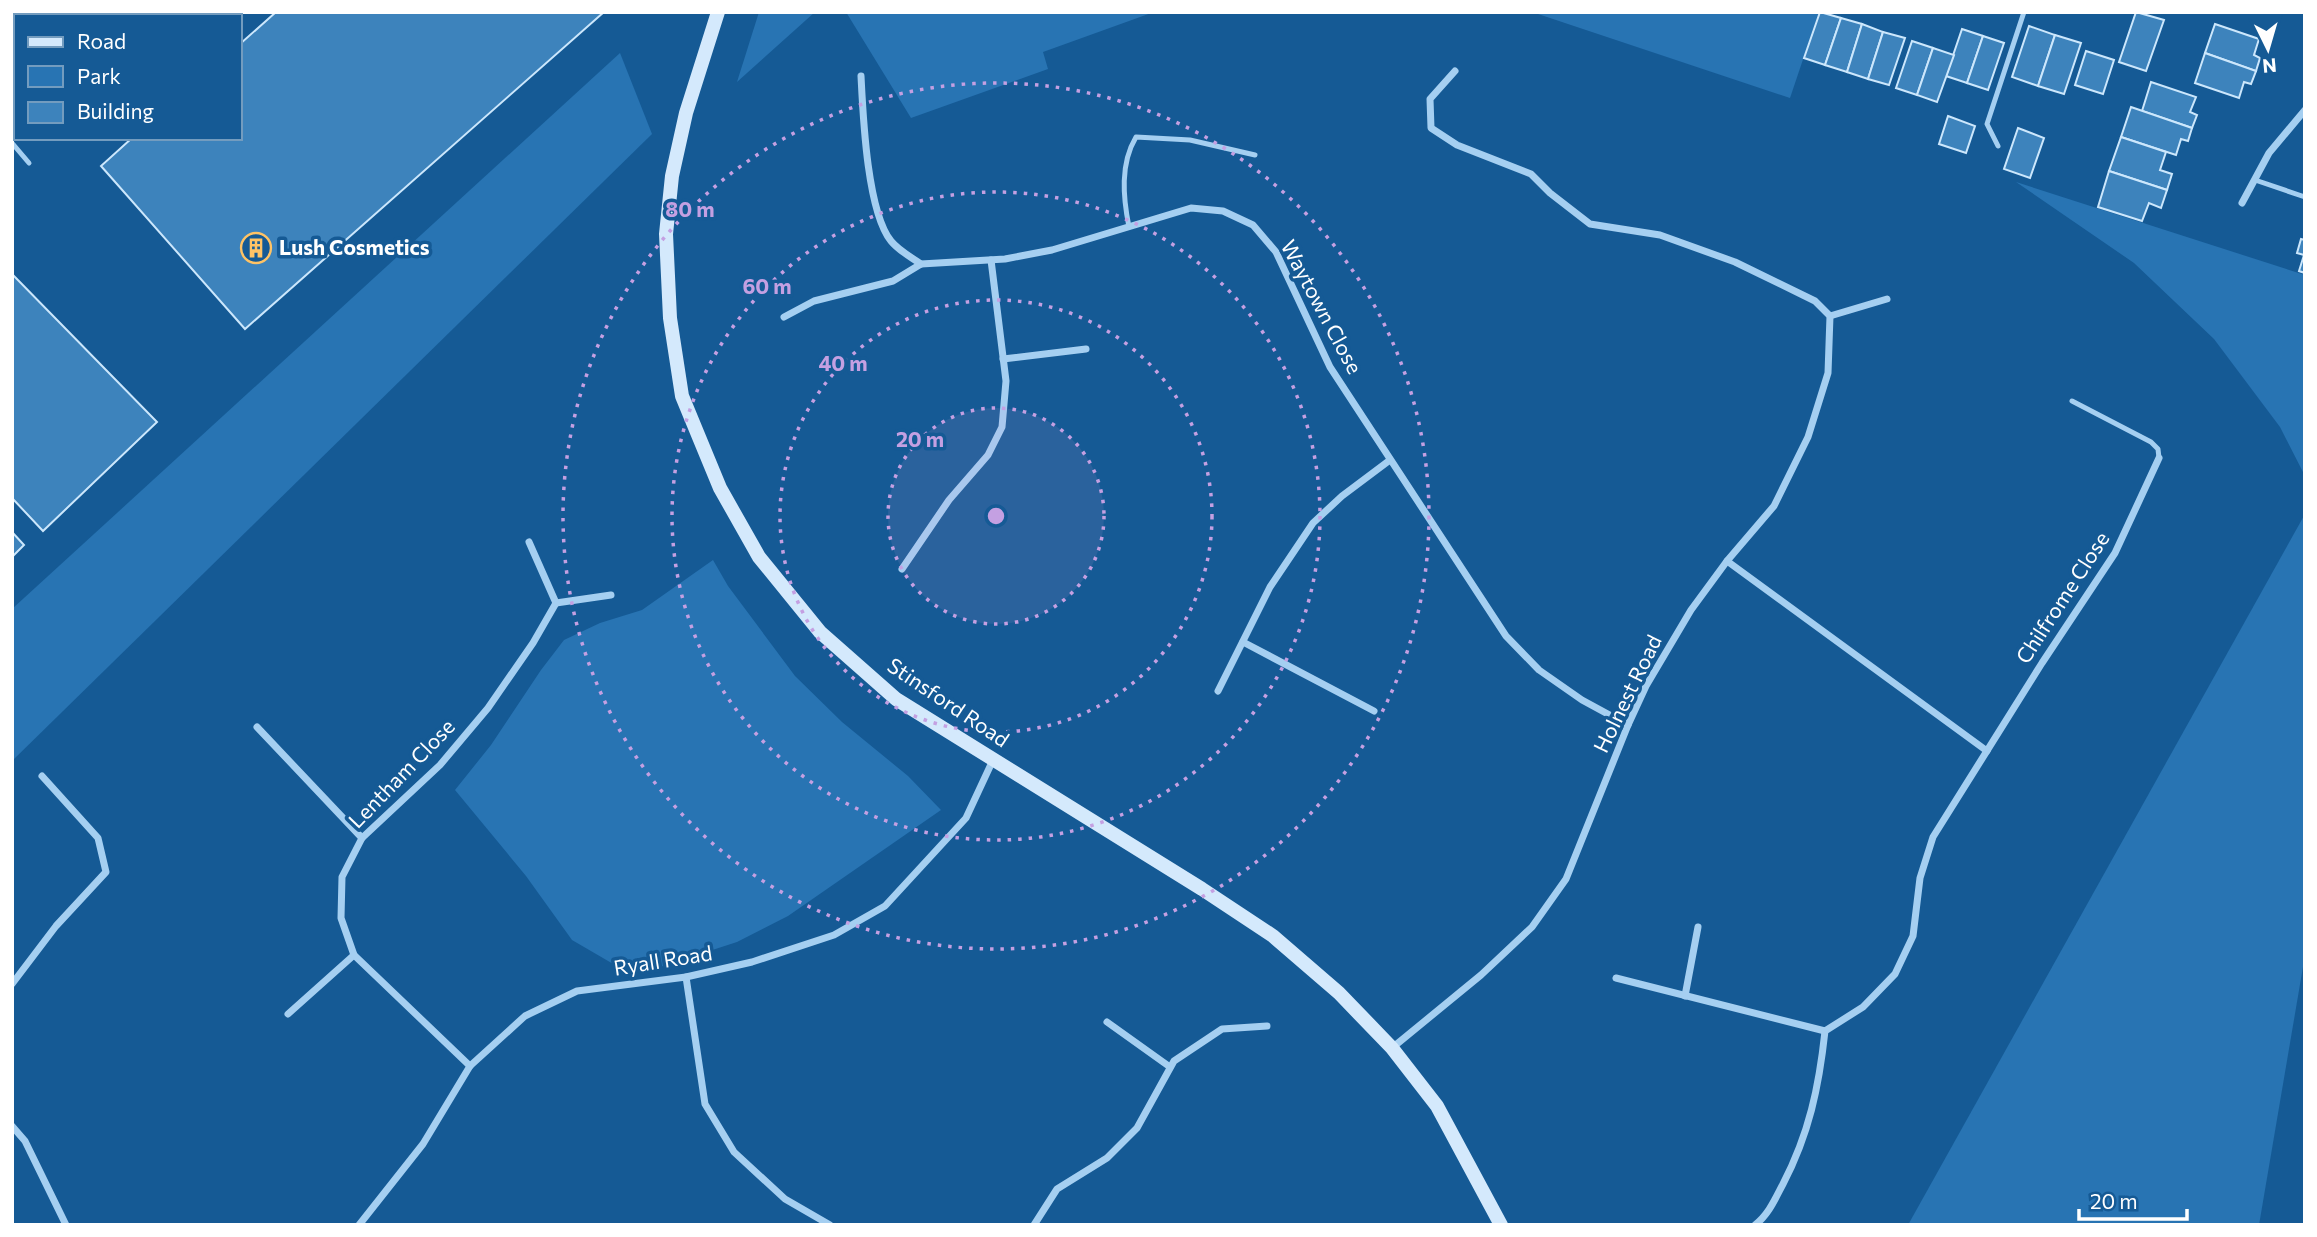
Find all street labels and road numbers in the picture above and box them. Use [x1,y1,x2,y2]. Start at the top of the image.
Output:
street label: Waytown Close [1277,235,1368,378]
street label: Chilfrome Close [2010,527,2114,668]
street label: Holnest Road [1587,630,1666,756]
street label: Stinsford Road [883,652,1014,752]
street label: Lentham Close [343,713,459,833]
street label: Ryall Road [612,939,714,980]

